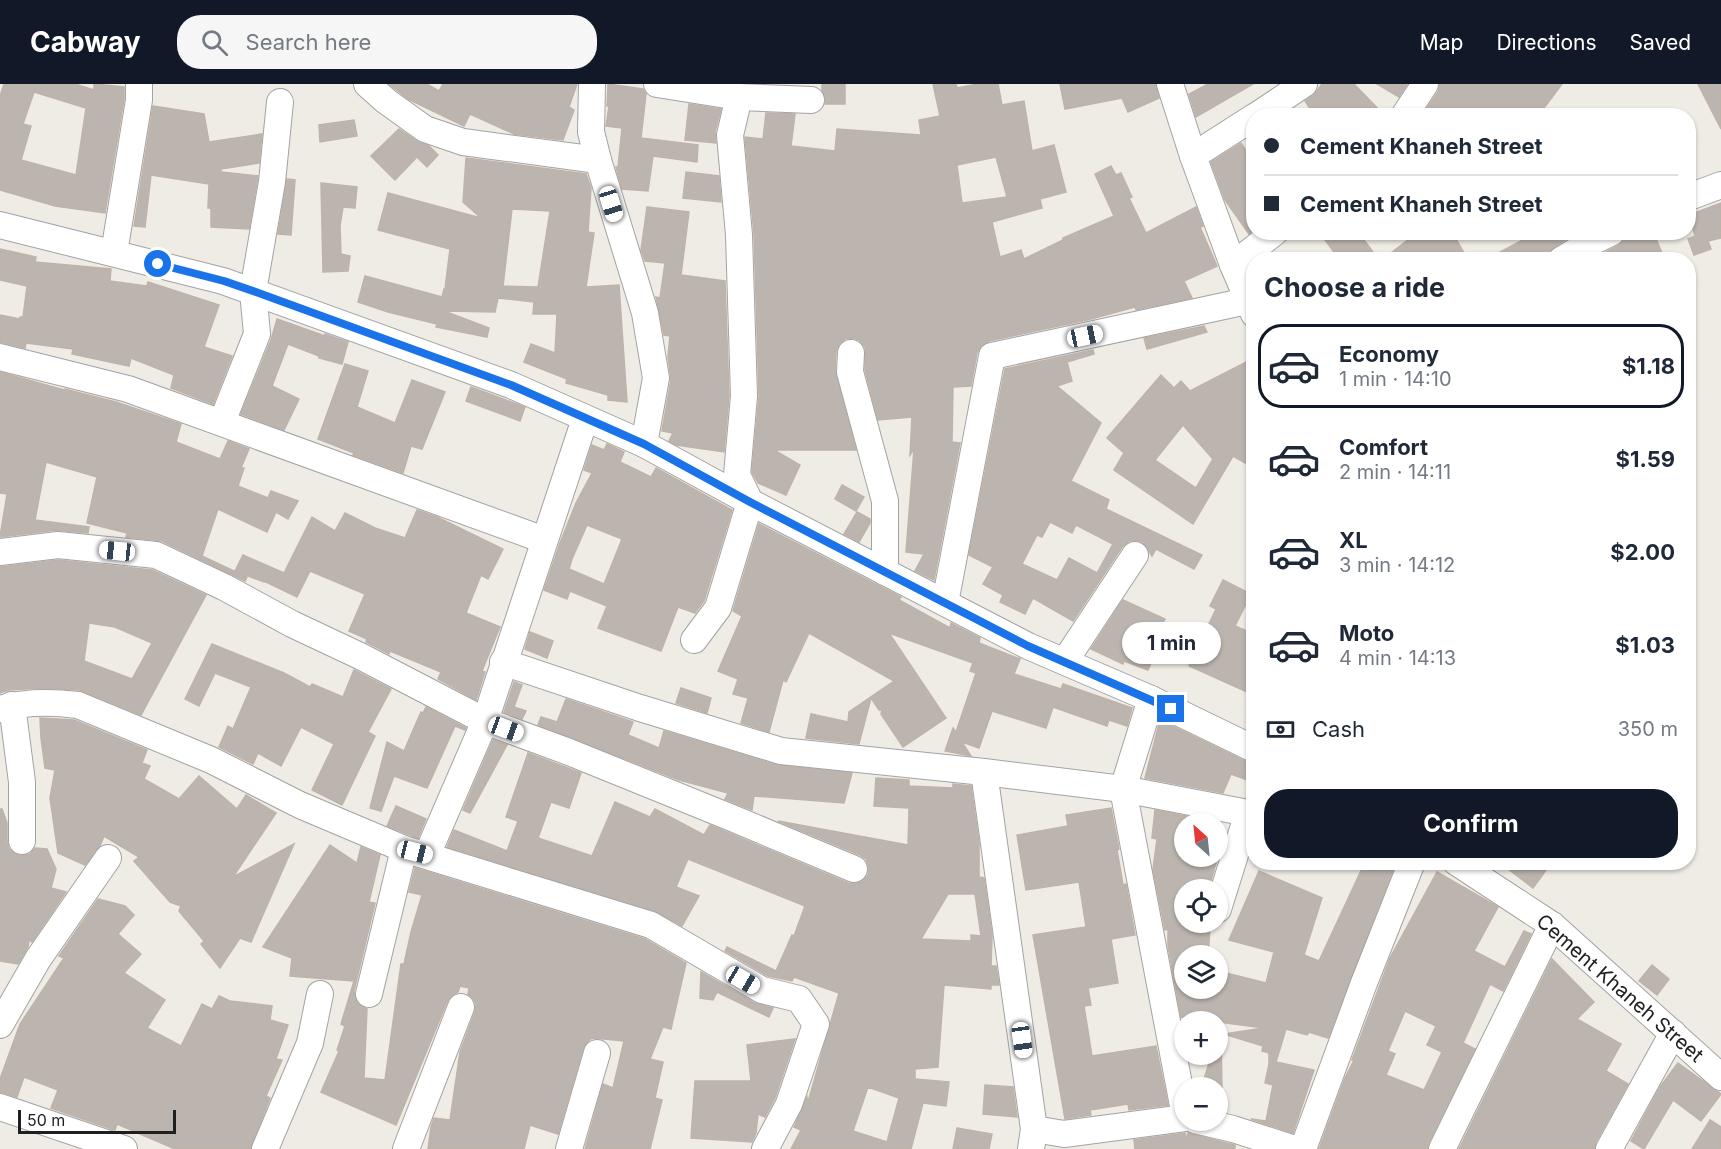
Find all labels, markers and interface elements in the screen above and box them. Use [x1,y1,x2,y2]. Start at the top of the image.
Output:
search box [177,15,597,69]
text: Cabway [30,25,141,59]
icon: search [198,26,231,59]
text: Search here [246,29,371,55]
text: Map [1420,30,1463,55]
text: Directions [1496,30,1597,55]
text: Saved [1630,30,1691,55]
text: Cement Khaneh Street [1300,133,1543,159]
car [597,184,625,224]
text: Cement Khaneh Street [1300,191,1543,217]
route start [144,250,171,277]
text: Choose a ride [1264,271,1445,304]
car [1066,323,1104,349]
icon: car [1267,339,1321,393]
text: Economy [1339,341,1439,367]
text: $1.18 [1622,353,1675,379]
text: 1 min · 14:10 [1339,367,1452,391]
icon: car [1267,432,1321,486]
text: Comfort [1339,434,1428,460]
text: $1.59 [1616,446,1675,472]
text: 2 min · 14:11 [1339,460,1451,484]
icon: car [1267,525,1321,579]
text: XL [1339,527,1368,553]
text: $2.00 [1610,539,1675,565]
car [98,540,136,562]
text: 3 min · 14:12 [1339,553,1455,577]
icon: car [1267,618,1321,672]
text: Moto [1339,620,1394,646]
callout: 1 min [1122,622,1220,664]
text: 1 min [1147,631,1196,655]
text: $1.03 [1615,632,1675,658]
text: 4 min · 14:13 [1339,646,1456,670]
route end [1157,695,1184,722]
icon: cash [1264,713,1297,746]
car [486,714,526,744]
text: Cash [1312,716,1365,742]
text: 350 m [1618,717,1678,741]
button: Confirm [1264,789,1678,858]
north arrow [1174,813,1228,867]
map controls [1174,813,1228,1131]
car [395,839,435,865]
button: locate [1174,879,1228,933]
street label: Cement Khaneh Street [1532,909,1709,1067]
button: layers [1174,945,1228,999]
car [723,963,763,997]
button: + [1174,1011,1228,1065]
car [1011,1021,1033,1059]
button: − [1174,1077,1228,1131]
scale bar [18,1107,176,1134]
text: 50 m [27,1110,65,1130]

